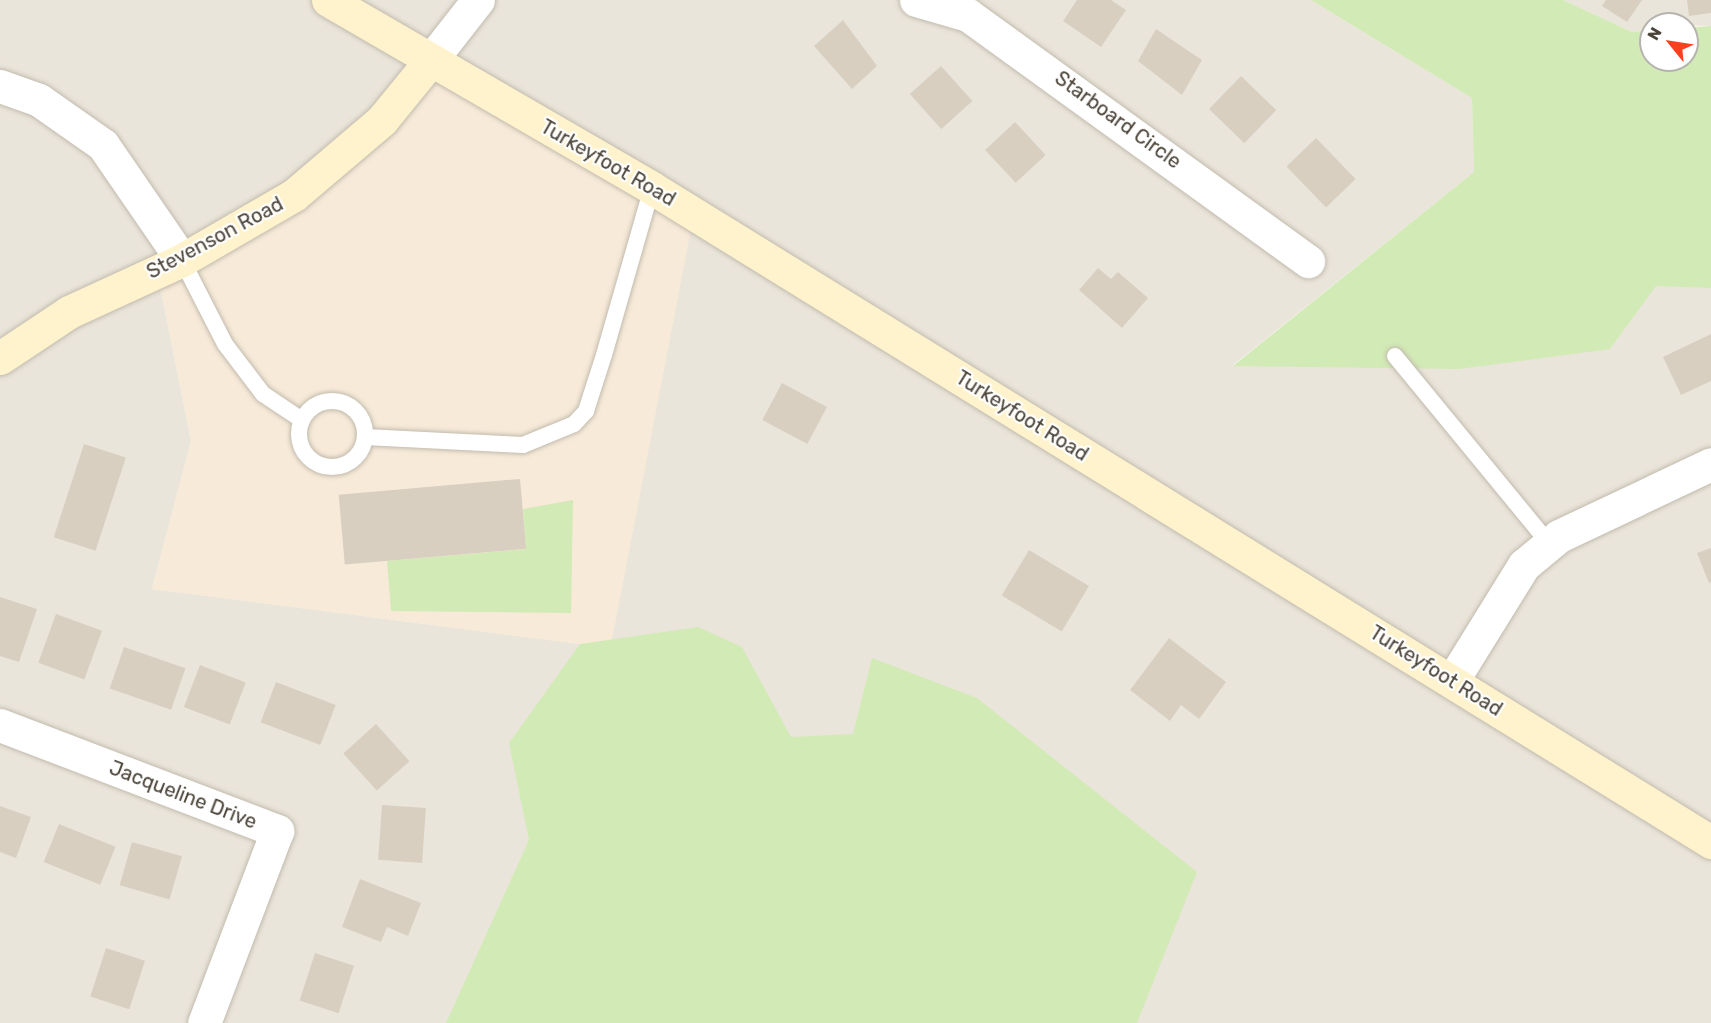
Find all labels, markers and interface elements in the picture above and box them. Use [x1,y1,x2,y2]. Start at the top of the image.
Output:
north arrow [1639,12,1699,72]
text: N [1644,24,1666,43]
street label: Starboard Circle [1050,66,1186,174]
street label: Turkeyfoot Road [536,115,680,211]
street label: Stevenson Road [143,192,287,284]
street label: Turkeyfoot Road [951,366,1093,466]
street label: Turkeyfoot Road [1365,621,1507,721]
street label: Jacqueline Drive [106,756,260,834]

